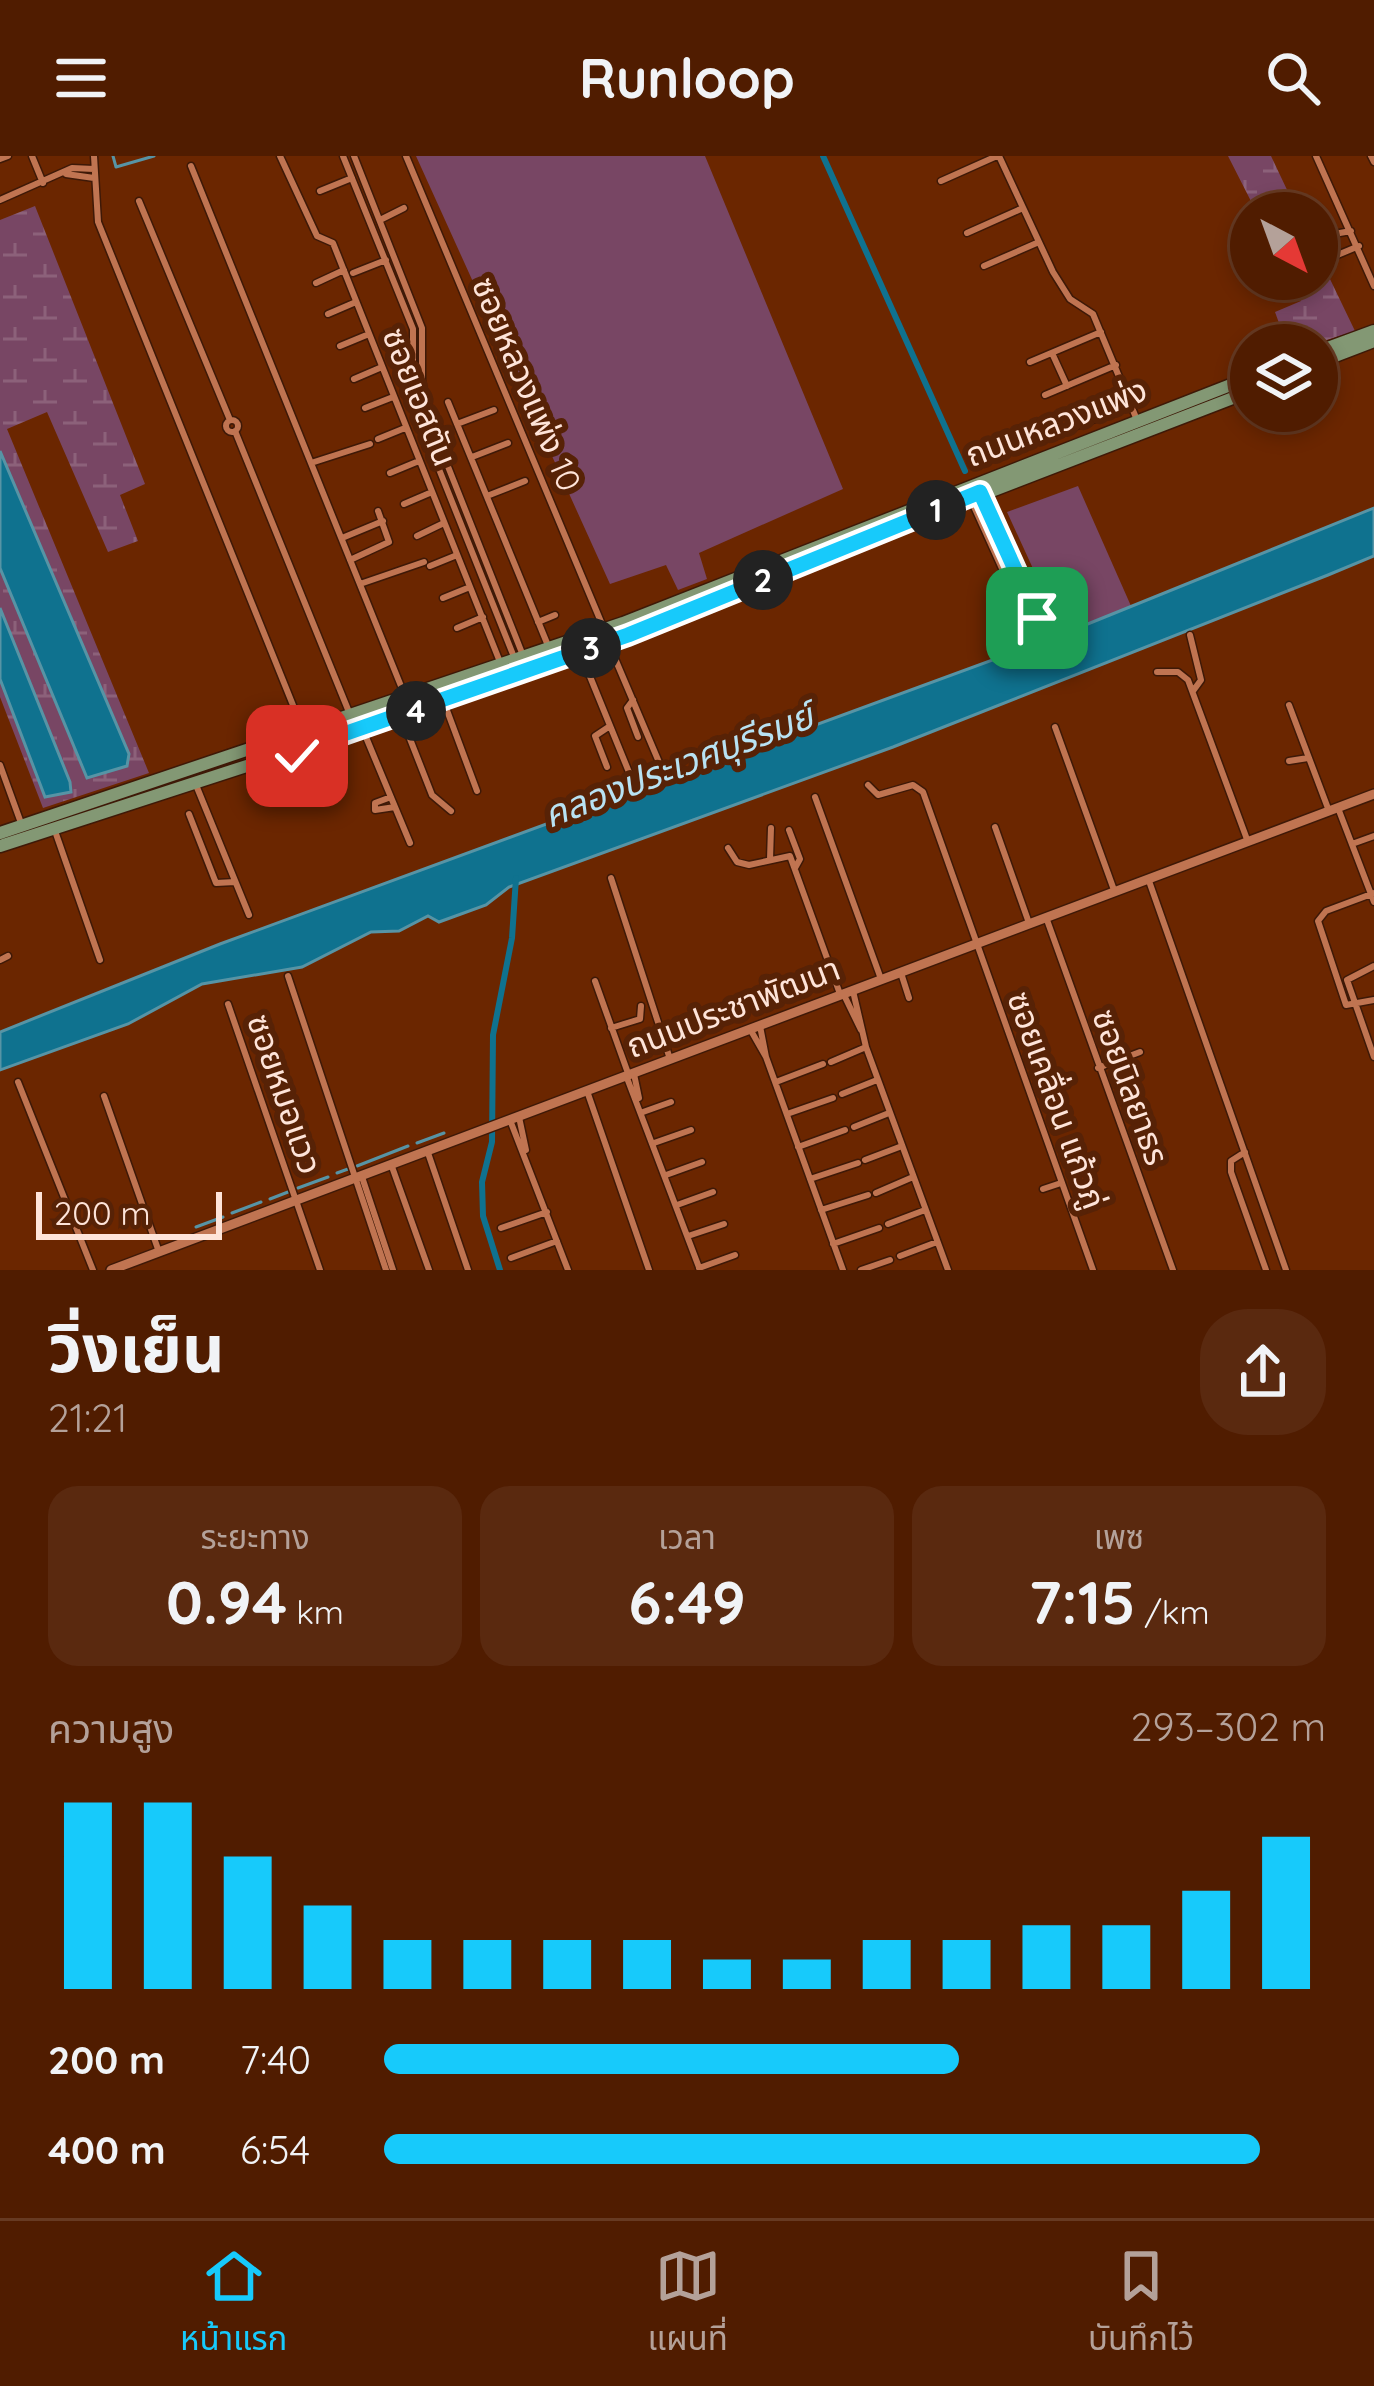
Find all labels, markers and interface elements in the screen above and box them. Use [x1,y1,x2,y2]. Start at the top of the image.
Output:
text: Runloop [579,44,795,112]
icon: menu [48,45,114,111]
icon: search [1260,45,1326,111]
north arrow [1230,192,1338,300]
map controls [1230,192,1338,432]
street label: ซอยหลวงแพ่ง 10 [464,271,591,497]
street label: ซอยเอสตัน [374,322,467,472]
button: layers [1230,324,1338,432]
street label: ถนนหลวงแพ่ง [959,368,1152,475]
pin: 1 [906,480,966,540]
text: 1 [930,489,942,530]
pin: 2 [733,550,793,610]
text: 2 [754,559,772,600]
pin [986,567,1088,669]
icon: arrive [1004,585,1070,651]
pin: 3 [561,618,621,678]
text: 3 [582,627,600,668]
pin: 4 [386,681,446,741]
text: 4 [406,690,426,731]
water label: คลองประเวศบุรีรมย์ [537,690,825,838]
pin [246,705,348,807]
icon: check [264,723,330,789]
street label: ถนนประชาพัฒนา [620,947,845,1066]
street label: ซอยเคลื่อน แก้วภู่ [998,985,1117,1214]
street label: ซอยนิลยาธร [1084,1003,1179,1170]
street label: ซอยหมอแวว [239,1009,332,1179]
scale bar [36,1186,222,1239]
text: 200 m [54,1192,151,1233]
text: วิ่งเย็น [48,1306,225,1389]
button: share [1200,1309,1326,1435]
text: 21:21 [48,1393,127,1442]
text: ระยะทาง [200,1516,310,1557]
text: เวลา [658,1516,716,1557]
text: เพซ [1094,1516,1144,1557]
text: 0.94 [166,1564,287,1639]
text: 6:49 [628,1564,746,1639]
text: 7:15 [1028,1564,1136,1639]
text: km [287,1591,344,1632]
text: /km [1136,1591,1210,1632]
text: 293–302 m [1131,1702,1326,1751]
text: ความสูง [48,1704,174,1753]
text: 200 m [48,2035,165,2084]
text: 7:40 [240,2035,311,2084]
text: 400 m [48,2125,166,2174]
text: 6:54 [240,2125,310,2174]
tab: หน้าแรก [180,2243,287,2365]
tab: แผนที่ [647,2243,728,2365]
tab: บันทึกไว้ [1088,2243,1194,2365]

